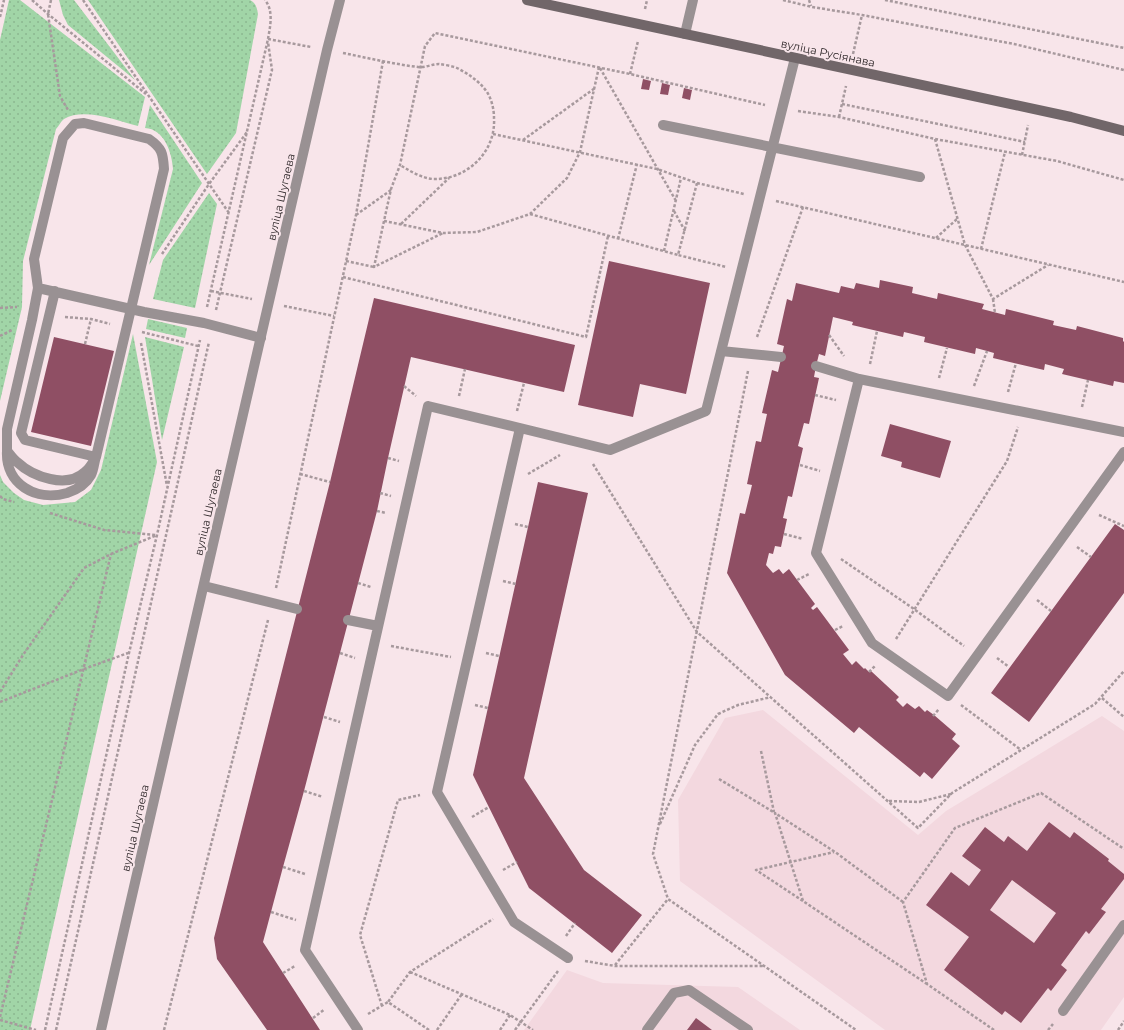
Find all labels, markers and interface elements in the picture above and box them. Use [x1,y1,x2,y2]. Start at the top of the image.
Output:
street label: вуліца Русіянава [780,36,876,70]
street label: вуліца Шугаева [264,152,298,242]
street label: вуліца Шугаева [191,467,225,557]
street label: вуліца Шугаева [118,783,152,873]

